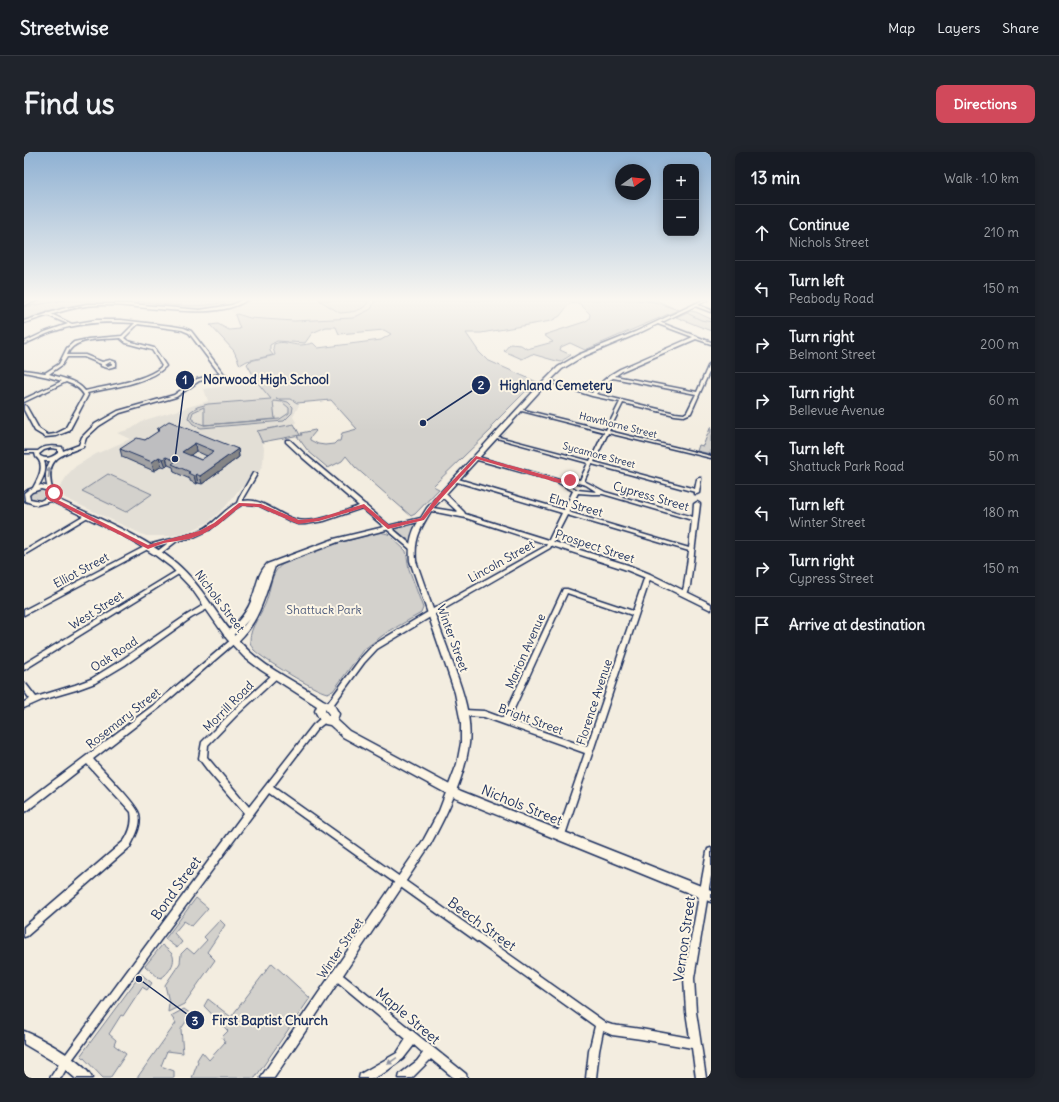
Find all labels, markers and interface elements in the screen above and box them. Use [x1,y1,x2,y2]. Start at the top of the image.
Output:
text: Streetwise [20,16,109,40]
text: Map [888,19,915,37]
text: Layers [937,19,980,37]
text: Share [1002,19,1039,37]
button: Directions [936,85,1035,123]
text: Find us [24,86,115,122]
north arrow [615,164,651,200]
map controls [663,164,699,236]
button: + [663,164,699,200]
text: 13 min [751,167,800,189]
text: Walk · 1.0 km [944,170,1019,187]
button: − [663,200,699,236]
text: Continue [789,215,850,234]
icon: ahead [751,222,773,244]
text: 210 m [984,224,1019,241]
text: Nichols Street [789,234,869,251]
text: Turn left [789,271,844,290]
icon: left [751,278,773,300]
text: 150 m [983,280,1019,297]
text: Peabody Road [789,290,874,307]
text: Turn right [789,327,854,346]
icon: right [751,334,773,356]
text: 200 m [980,336,1019,353]
text: Belmont Street [789,346,876,363]
callout: Norwood High School [175,367,337,392]
text: Norwood High School [203,371,329,388]
text: 1 [183,372,187,387]
callout: Highland Cemetery [471,373,620,398]
text: 2 [478,377,485,392]
text: Highland Cemetery [499,377,613,394]
text: Turn right [789,383,854,402]
icon: right [751,390,773,412]
text: 60 m [988,392,1019,409]
text: Bellevue Avenue [789,402,885,419]
street label: Hawthorne Street [578,409,659,441]
street label: Sycamore Street [561,439,637,471]
text: Turn left [789,439,844,458]
icon: left [751,446,773,468]
text: 50 m [988,448,1019,465]
text: Shattuck Park Road [789,458,904,475]
one-way arrow [46,467,52,479]
route end [561,471,579,489]
street label: Cypress Street [611,478,691,514]
route start [45,484,63,502]
street label: Elm Street [547,490,605,520]
text: Turn left [789,495,844,514]
icon: left [751,502,773,524]
text: 180 m [983,504,1019,521]
text: Winter Street [789,514,865,531]
street label: Prospect Street [553,526,637,566]
street label: Lincoln Street [465,537,537,585]
street label: Elliot Street [51,549,111,591]
text: Turn right [789,551,854,570]
icon: right [751,558,773,580]
text: 150 m [983,560,1019,577]
street label: Nichols Street [192,567,248,635]
text: Cypress Street [789,570,874,587]
street label: West Street [66,587,126,633]
park label: Shattuck Park [286,602,362,617]
street label: Winter Street [434,602,472,674]
street label: Marion Avenue [502,611,548,691]
icon: arrive [751,614,773,636]
text: Arrive at destination [789,615,925,634]
street label: Oak Road [88,633,140,675]
street label: Florence Avenue [573,657,615,747]
street label: Morrill Road [200,678,256,734]
street label: Rosemary Street [83,684,163,752]
street label: Bright Street [497,700,565,738]
street label: Nichols Street [479,781,566,830]
street label: Bond Street [147,853,205,923]
street label: Beech Street [444,893,520,955]
street label: Vernon Street [669,895,699,983]
street label: Winter Street [314,915,366,981]
street label: Maple Street [372,984,444,1048]
callout: First Baptist Church [185,1008,336,1033]
text: First Baptist Church [212,1012,328,1029]
text: 3 [192,1013,199,1028]
one-way arrow [387,1057,397,1065]

